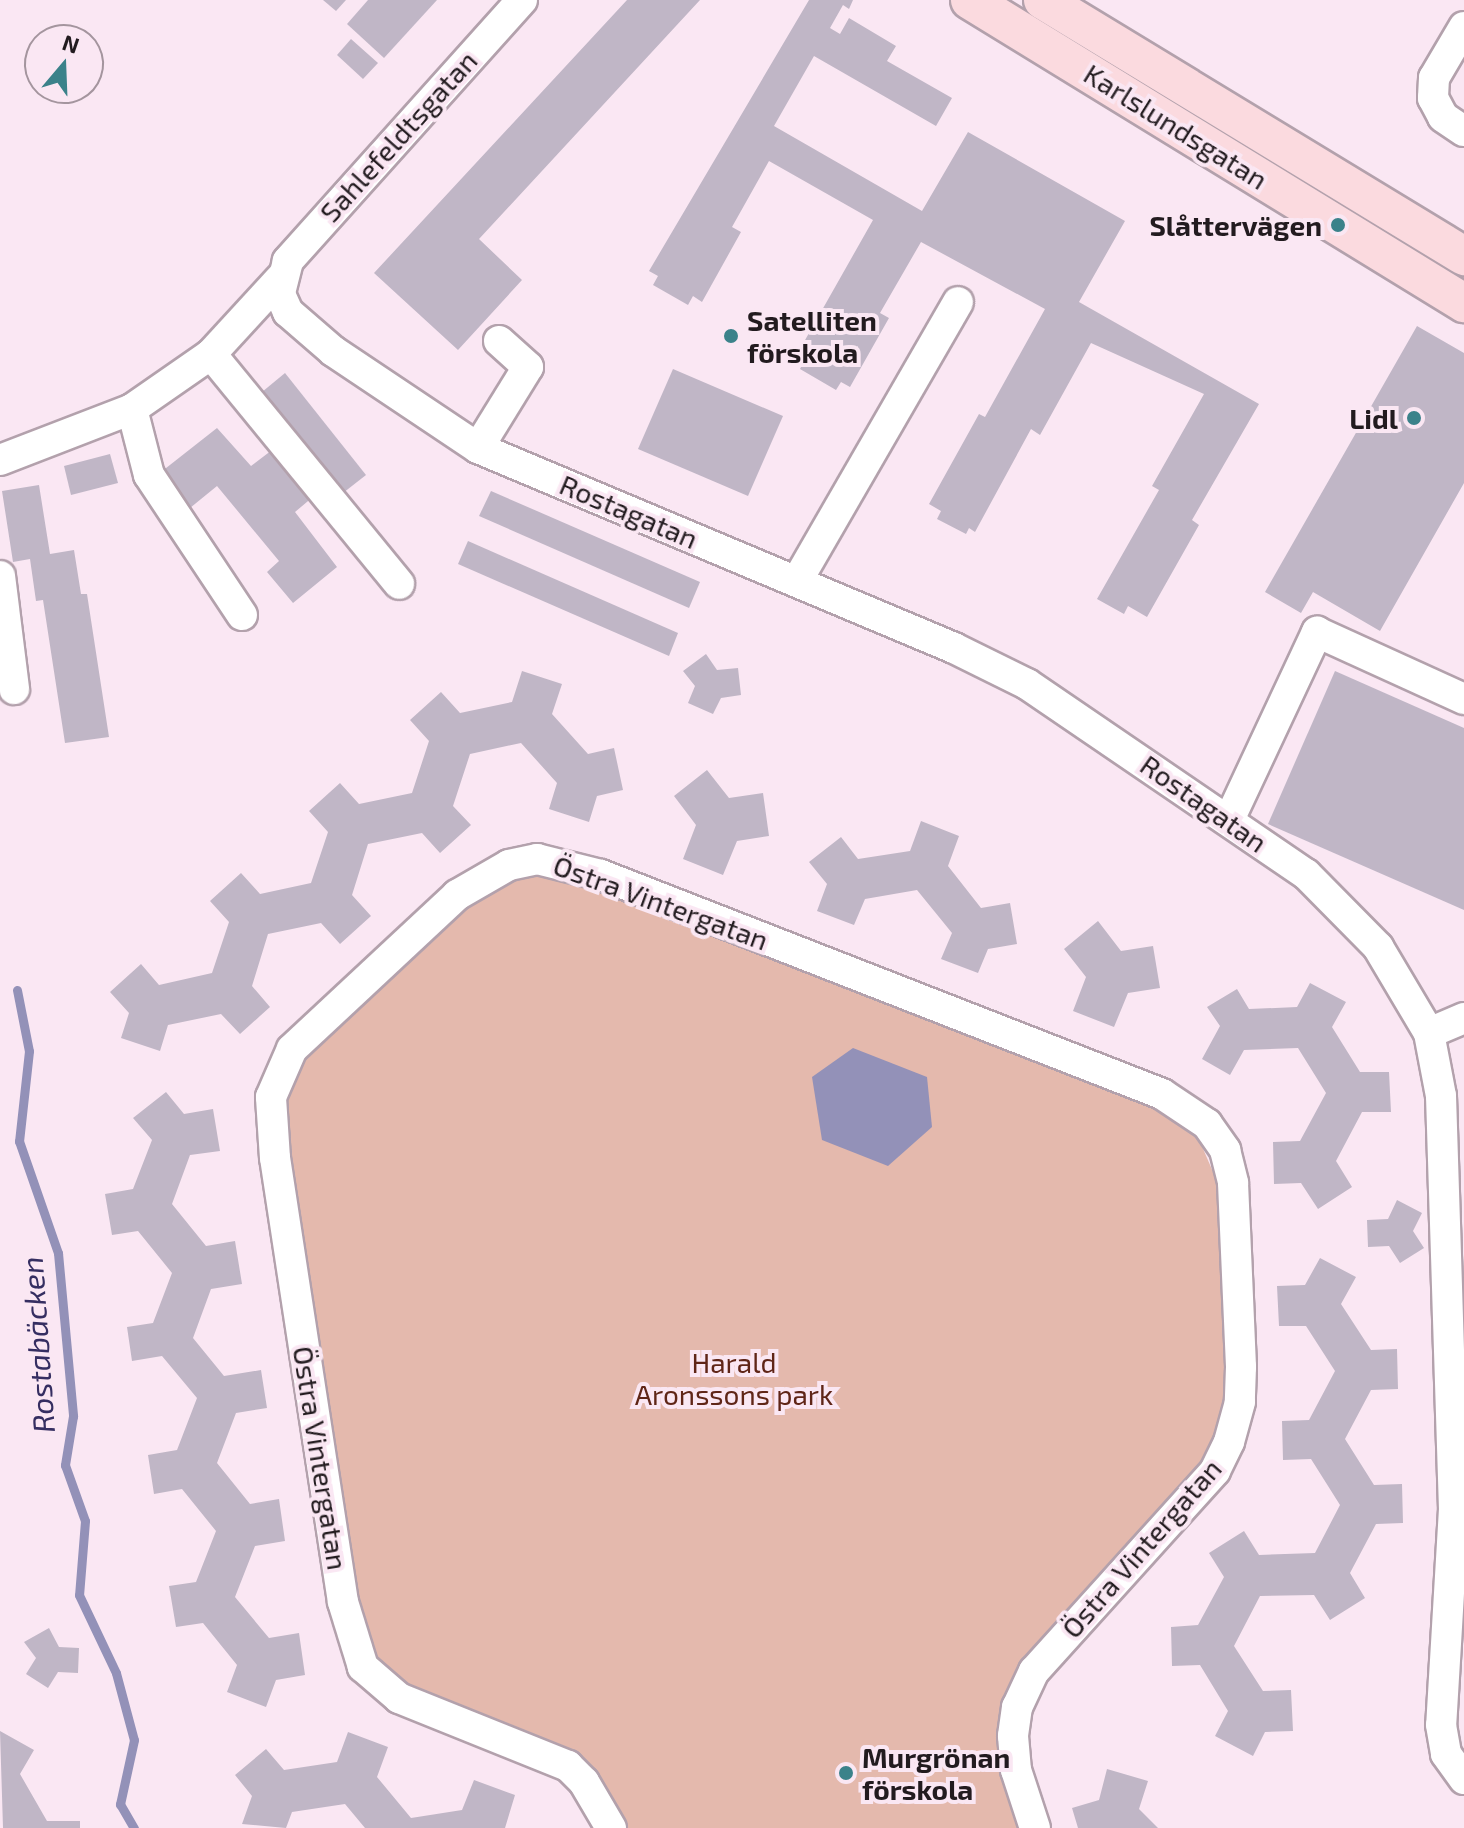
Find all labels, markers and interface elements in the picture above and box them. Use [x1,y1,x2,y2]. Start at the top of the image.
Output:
north arrow [24,24,104,104]
text: N [59,28,83,58]
street label: Sahlefeldtsgatan [312,44,484,228]
street label: Karlslundsgatan [1078,56,1274,196]
place label: Slåttervägen [1149,208,1322,242]
marker: Slåttervägen [1329,216,1347,234]
place label: Satelliten förskola [747,303,877,369]
marker: Satelliten förskola [722,327,740,345]
place label: Lidl [1349,401,1398,435]
marker: Lidl [1405,409,1423,427]
street label: Rostagatan [555,467,703,555]
street label: Rostagatan [1134,747,1274,859]
street label: Östra Vintergatan [549,847,773,957]
water label: Rostabäcken [13,1256,61,1434]
street label: Östra Vintergatan [287,1343,355,1573]
park label: Harald Aronssons park [635,1345,833,1411]
street label: Östra Vintergatan [1054,1451,1228,1645]
place label: Murgrönan förskola [862,1740,1010,1806]
marker: Murgrönan förskola [837,1764,855,1782]

